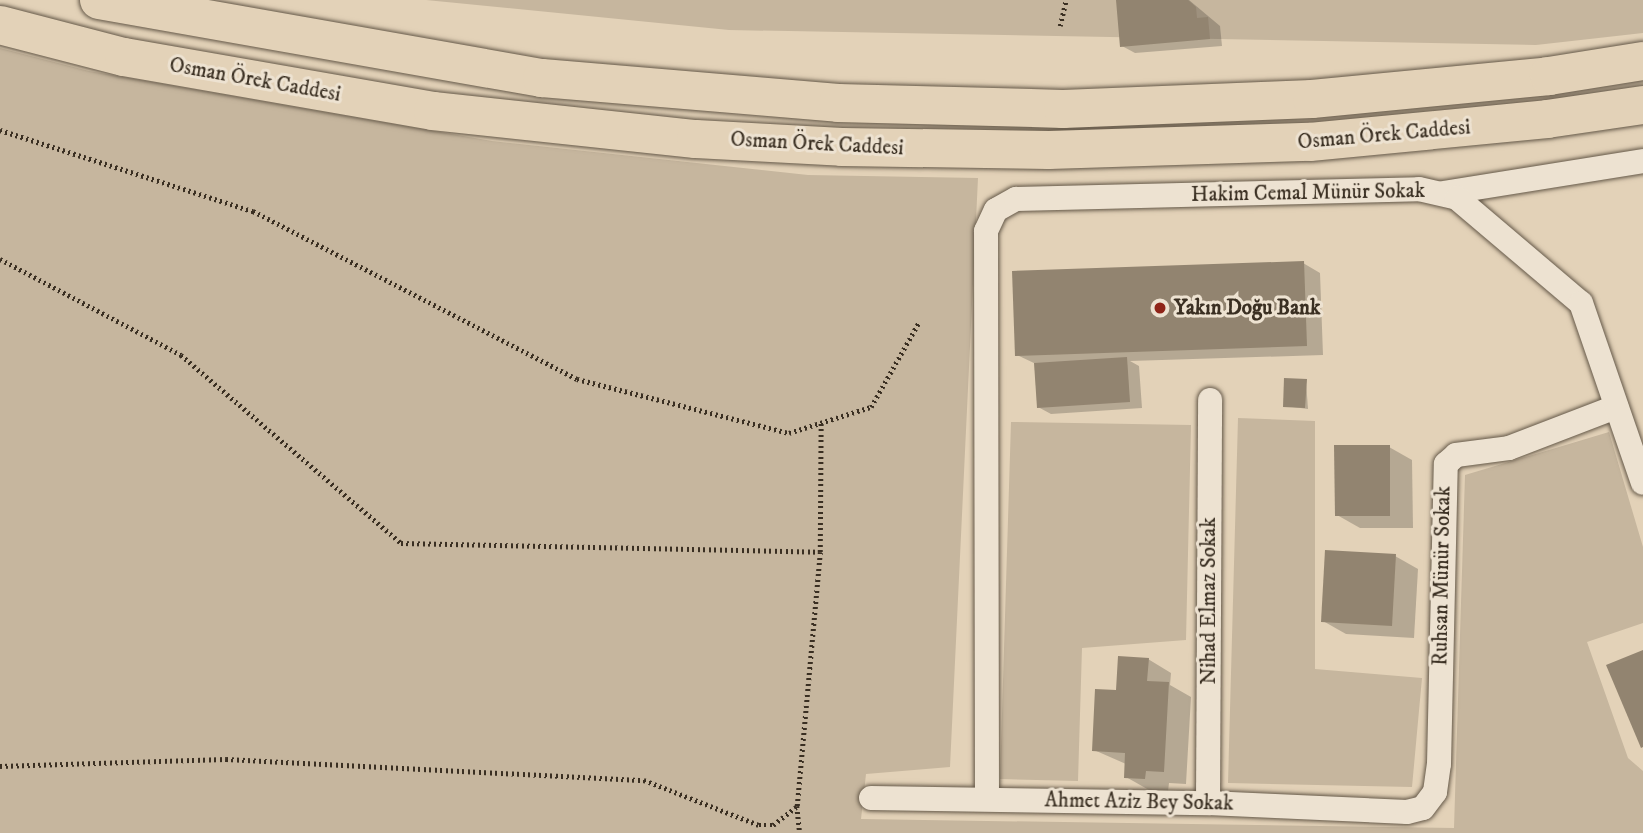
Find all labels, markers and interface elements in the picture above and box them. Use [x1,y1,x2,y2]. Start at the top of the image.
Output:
street label: Osman Örek Caddesi [167,53,343,107]
street label: Osman Örek Caddesi [1297,115,1471,155]
street label: Osman Örek Caddesi [730,127,904,161]
street label: Hakim Cemal Münür Sokak [1191,178,1425,208]
place label: Yakın Doğu Bank [1174,295,1320,321]
marker: Yakın Doğu Bank [1152,300,1168,316]
street label: Ruhsan Münür Sokak [1428,486,1456,666]
street label: Nihad Elmaz Sokak [1196,517,1222,685]
street label: Ahmet Aziz Bey Sokak [1044,788,1234,816]

